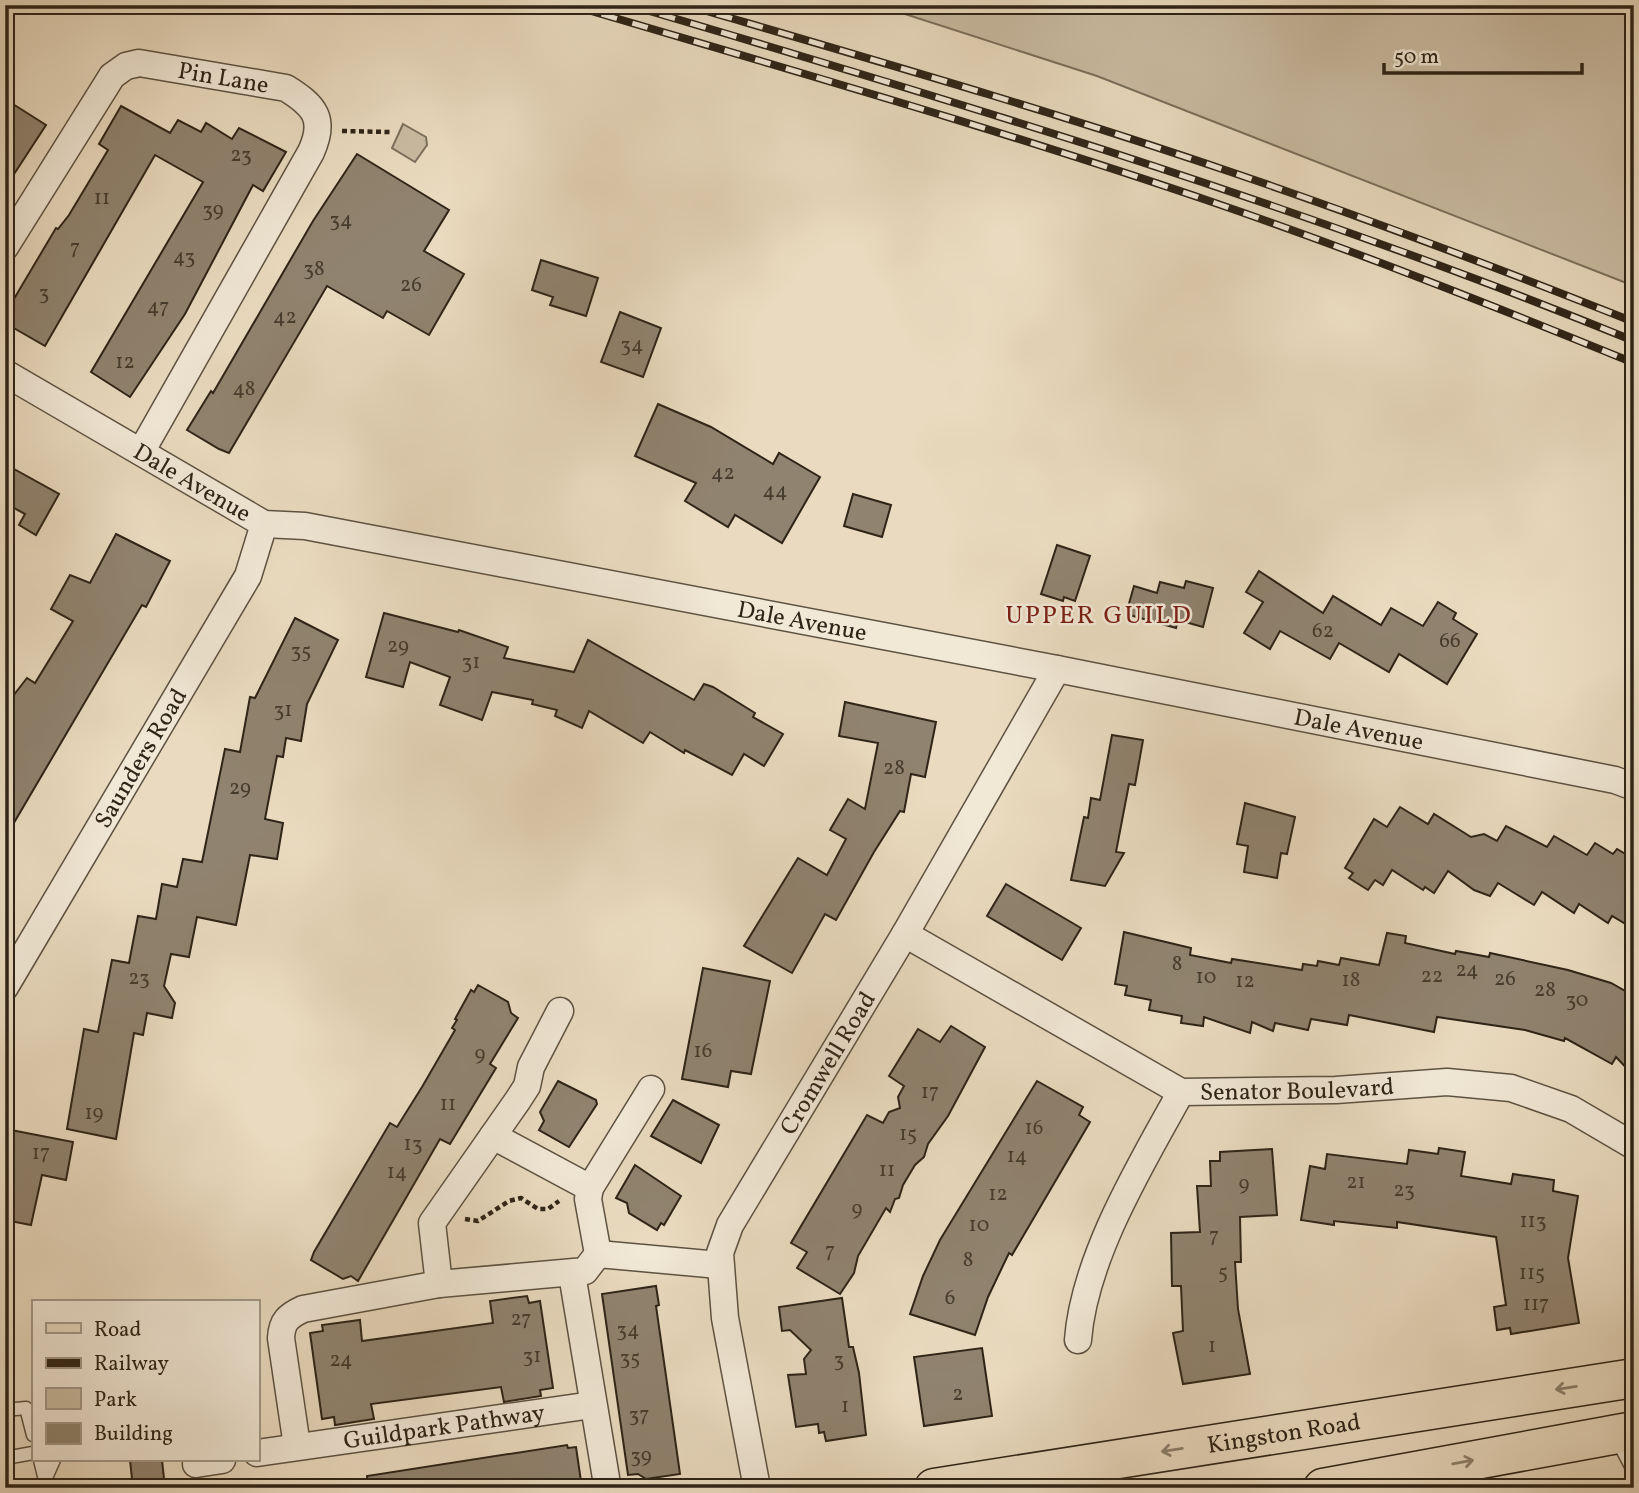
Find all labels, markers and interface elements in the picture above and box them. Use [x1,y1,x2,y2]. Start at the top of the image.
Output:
scale bar [1384,32,1581,76]
text: 50 m [1394,43,1439,72]
street label: Pin Lane [175,55,271,104]
house number: 23 [230,141,252,170]
house number: 11 [94,184,110,213]
house number: 39 [202,196,224,225]
house number: 34 [329,206,353,235]
house number: 7 [70,234,80,263]
house number: 43 [173,243,195,272]
house number: 38 [303,255,325,284]
house number: 26 [400,271,422,300]
house number: 3 [39,279,49,308]
house number: 47 [147,293,169,322]
house number: 42 [273,303,297,332]
house number: 34 [620,331,644,360]
house number: 12 [115,348,135,377]
house number: 48 [233,375,255,404]
street label: Dale Avenue [126,436,257,532]
house number: 42 [711,459,735,488]
house number: 44 [762,477,788,506]
street label: Dale Avenue [734,594,870,651]
district label: UPPER GUILD [1005,598,1193,634]
house number: 62 [1312,617,1334,646]
house number: 66 [1439,627,1461,656]
house number: 29 [387,632,409,661]
house number: 35 [291,637,311,666]
house number: 31 [462,648,480,677]
street label: Saunders Road [87,683,197,835]
house number: 31 [274,696,292,725]
street label: Dale Avenue [1291,701,1426,760]
house number: 28 [883,754,905,783]
house number: 29 [229,774,251,803]
house number: 8 [1172,950,1182,979]
house number: 24 [1455,956,1479,985]
house number: 22 [1421,962,1443,991]
house number: 10 [1196,963,1216,992]
house number: 23 [128,964,150,993]
house number: 26 [1494,965,1516,994]
house number: 18 [1342,966,1360,995]
house number: 12 [1235,967,1255,996]
house number: 28 [1534,976,1556,1005]
street label: Cromwell Road [773,986,885,1142]
house number: 30 [1566,986,1588,1015]
house number: 16 [694,1037,712,1066]
house number: 9 [475,1040,486,1069]
street label: Senator Boulevard [1200,1071,1395,1111]
house number: 17 [921,1078,939,1107]
house number: 11 [440,1090,456,1119]
house number: 19 [84,1099,104,1128]
house number: 16 [1025,1114,1043,1143]
house number: 15 [899,1120,917,1149]
house number: 13 [404,1130,422,1159]
house number: 17 [32,1139,50,1168]
house number: 14 [1007,1142,1027,1171]
house number: 11 [879,1156,895,1185]
house number: 14 [387,1158,407,1187]
house number: 21 [1346,1168,1366,1197]
house number: 9 [1239,1170,1250,1199]
house number: 23 [1393,1176,1415,1205]
house number: 12 [988,1180,1008,1209]
house number: 9 [852,1195,863,1224]
house number: 113 [1519,1207,1547,1236]
house number: 10 [969,1211,989,1240]
house number: 7 [1209,1222,1219,1251]
house number: 7 [825,1237,835,1266]
house number: 8 [963,1246,973,1275]
house number: 5 [1218,1258,1228,1287]
house number: 115 [1519,1259,1545,1288]
house number: 6 [945,1284,955,1313]
house number: 117 [1523,1290,1549,1319]
legend [32,1300,259,1462]
house number: 27 [511,1305,531,1334]
text: Road [94,1316,141,1345]
house number: 34 [616,1316,640,1345]
house number: 1 [1208,1332,1216,1361]
house number: 31 [523,1342,541,1371]
house number: 35 [620,1344,640,1373]
house number: 24 [329,1346,353,1375]
house number: 3 [834,1346,844,1375]
text: Railway [94,1350,170,1379]
house number: 2 [952,1380,964,1409]
one-way arrow [1555,1382,1578,1395]
text: Park [94,1386,137,1415]
house number: 1 [841,1392,849,1421]
street label: Guildpark Pathway [342,1397,547,1459]
house number: 37 [629,1401,649,1430]
street label: Kingston Road [1205,1406,1363,1464]
text: Building [94,1420,173,1449]
house number: 39 [630,1442,652,1471]
one-way arrow [1161,1444,1184,1457]
one-way arrow [1451,1455,1474,1469]

